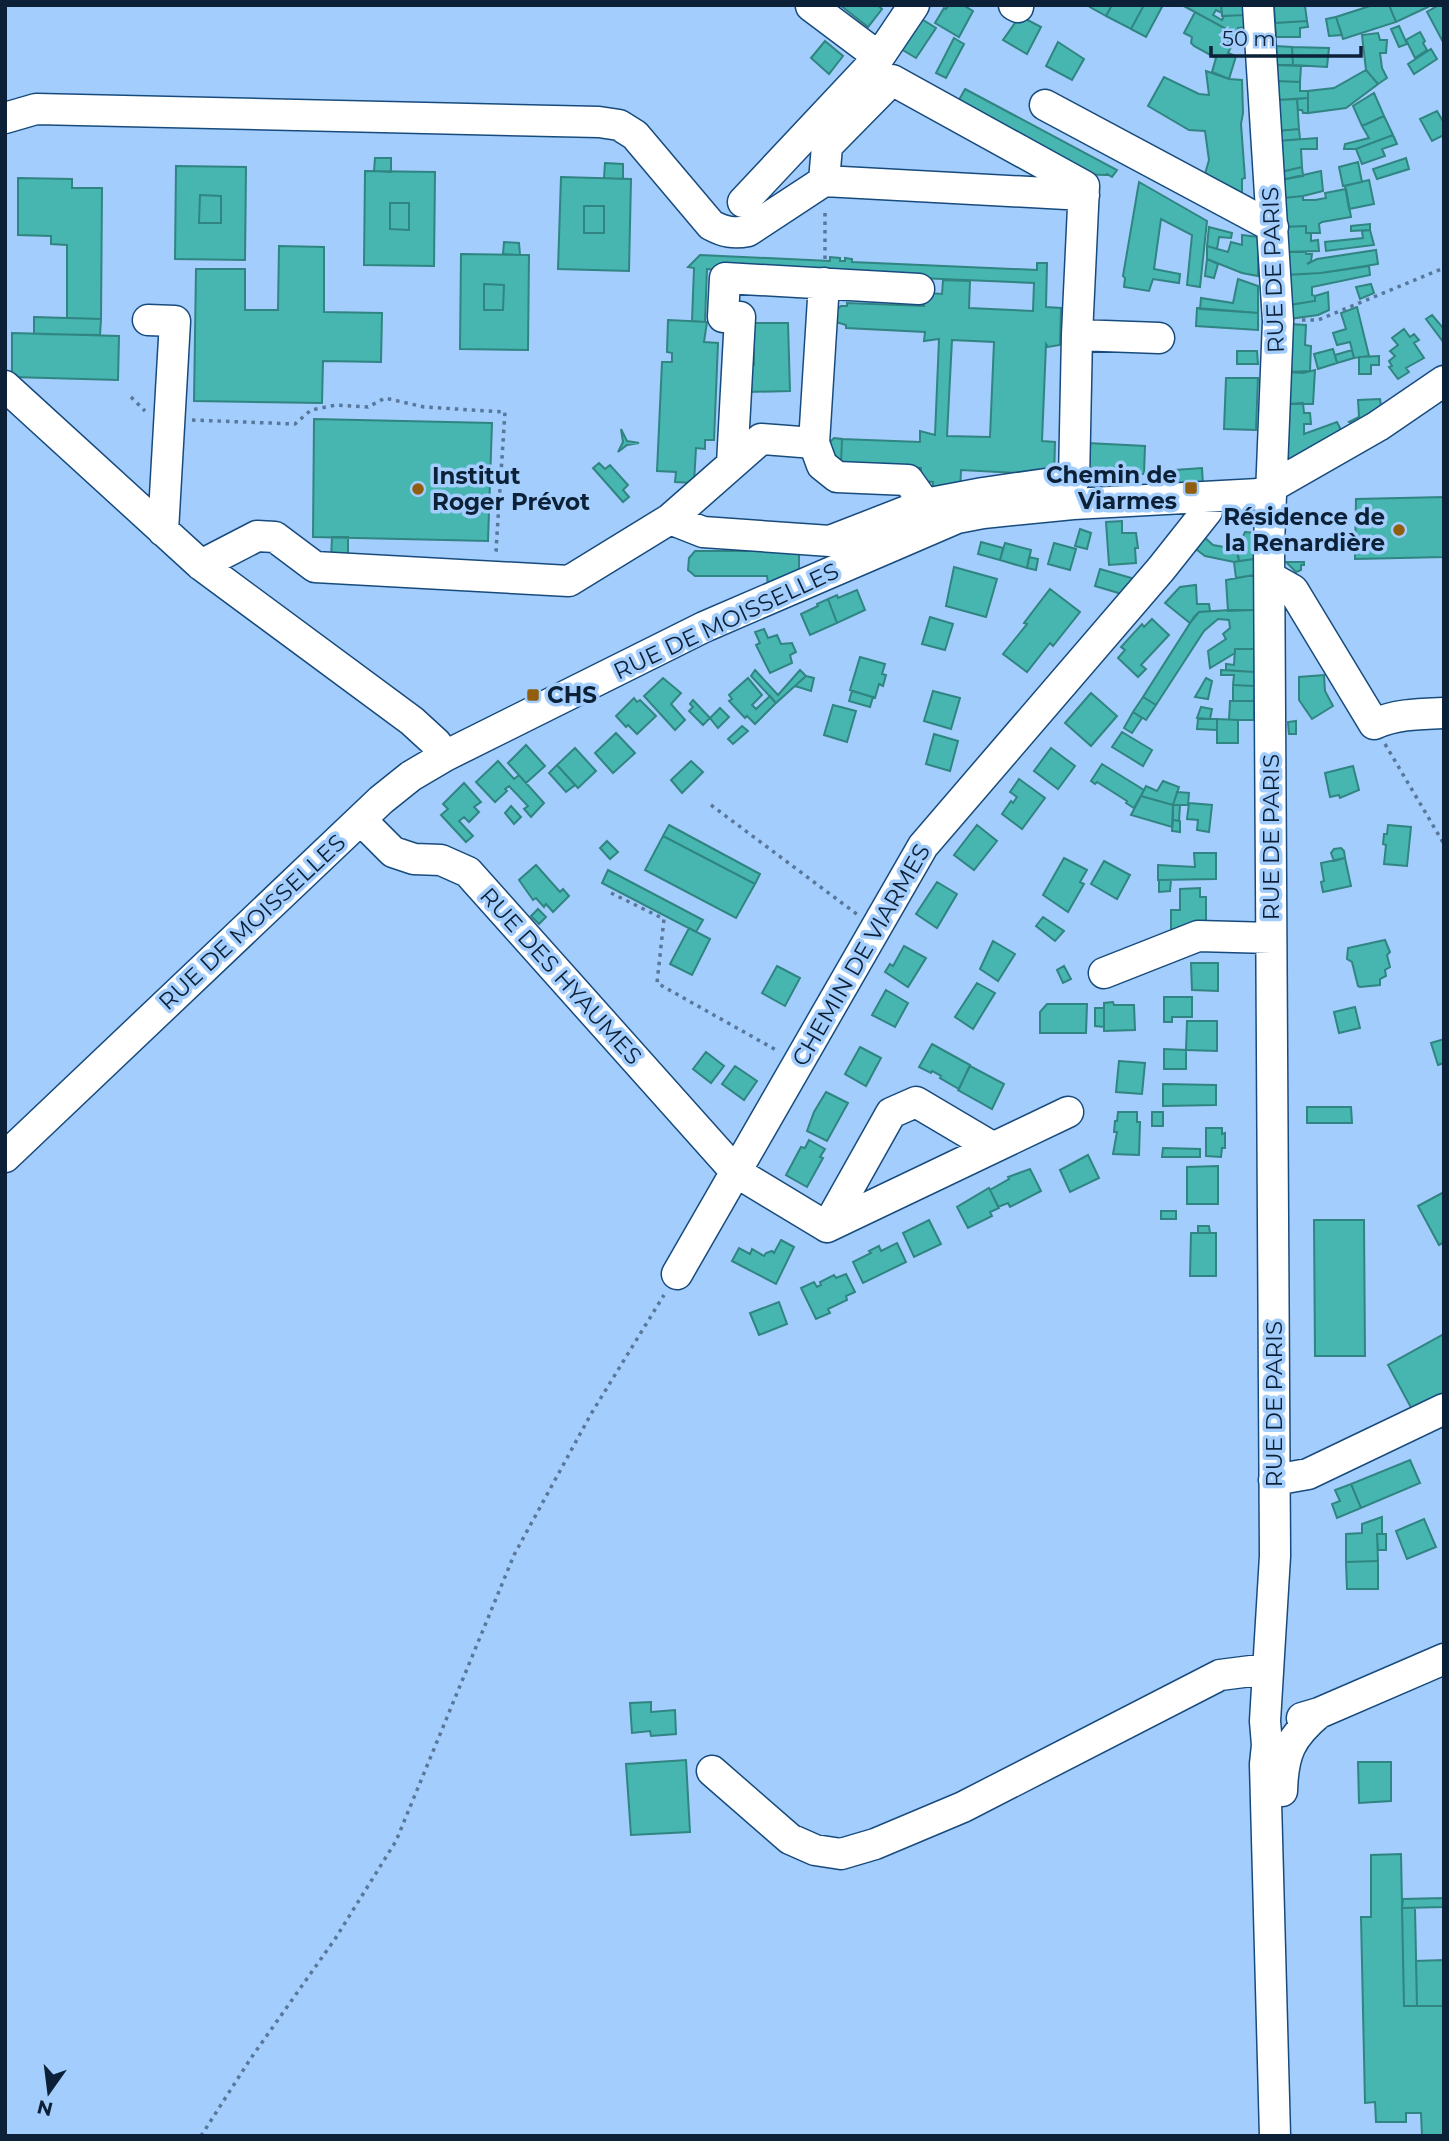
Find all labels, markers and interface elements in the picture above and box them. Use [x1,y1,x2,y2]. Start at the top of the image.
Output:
scale bar [1211,14,1362,58]
text: 50 m [1222,26,1276,51]
street label: RUE DE PARIS [1256,186,1290,354]
place label: Chemin de Viarmes [1046,461,1177,515]
place label: Institut Roger Prévot [432,462,590,516]
marker: Chemin de Viarmes [1183,480,1199,496]
marker: Institut Roger Prévot [410,481,426,497]
place label: Résidence de la Renardière [1223,503,1385,557]
marker: Résidence de la Renardière [1391,522,1407,538]
street label: RUE DE MOISSELLES [609,557,843,685]
place label: CHS [547,681,597,709]
marker: CHS [525,687,541,703]
street label: RUE DE PARIS [1257,754,1285,920]
street label: RUE DE MOISSELLES [153,828,351,1016]
street label: CHEMIN DE VIARMES [786,839,936,1071]
street label: RUE DES HYAUMES [474,882,648,1070]
street label: RUE DE PARIS [1260,1321,1288,1487]
north arrow [14,2057,84,2127]
text: N [35,2095,55,2121]

